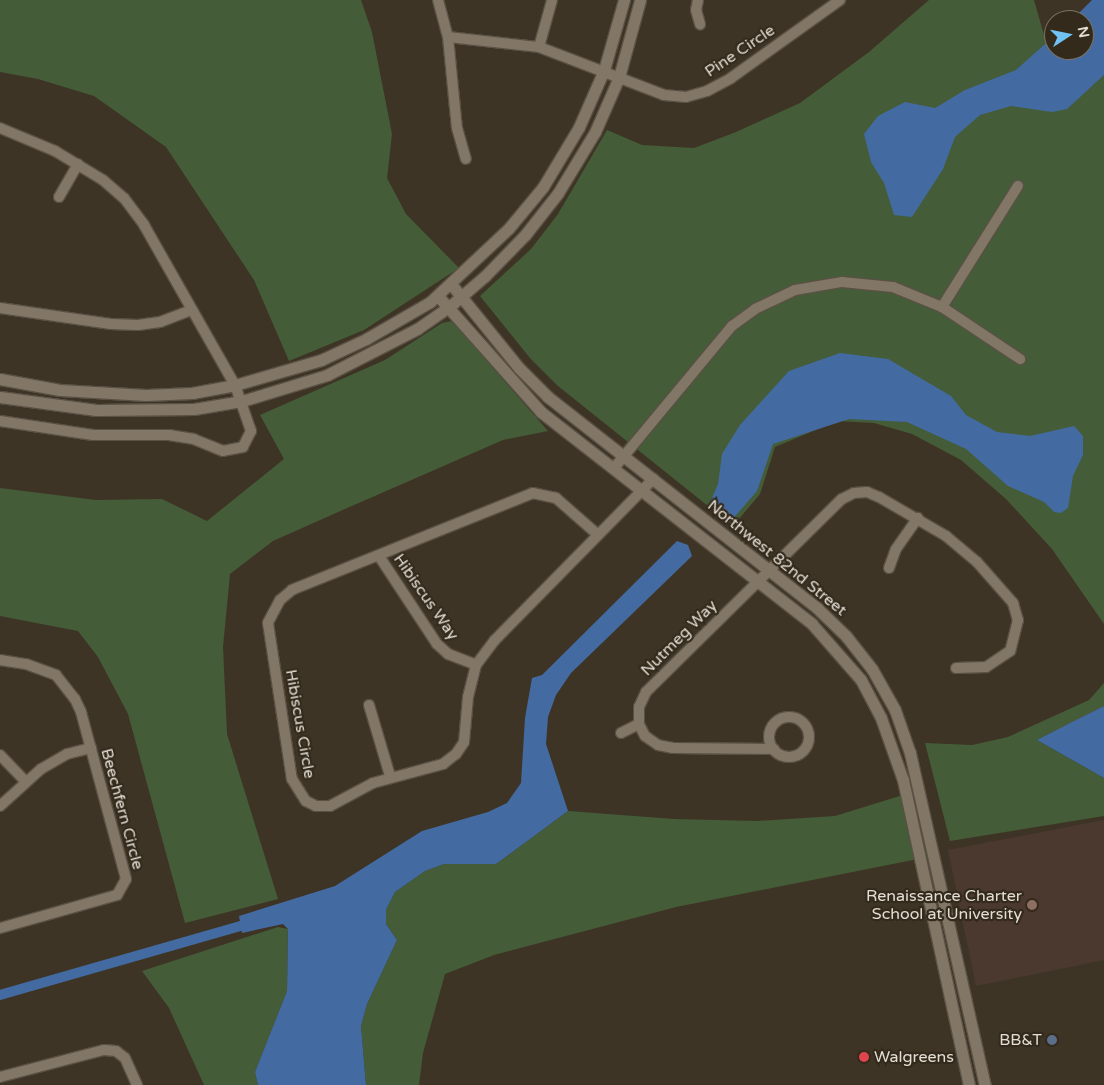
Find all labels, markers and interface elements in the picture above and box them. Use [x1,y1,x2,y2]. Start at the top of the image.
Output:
north arrow [1044,10,1094,60]
street label: Pine Circle [701,21,779,81]
text: N [1074,25,1093,39]
street label: Northwest 82nd Street [704,496,850,620]
street label: Hibiscus Way [389,550,463,644]
street label: Nutmeg Way [637,596,721,680]
street label: Hibiscus Circle [281,668,319,780]
street label: Beechfern Circle [97,746,147,872]
place label: Renaissance Charter School at University [866,886,1022,924]
marker: Renaissance Charter School at University [1026,899,1038,911]
place label: BB&T [999,1030,1042,1050]
marker: BB&T [1046,1034,1058,1046]
place label: Walgreens [874,1047,954,1067]
marker: Walgreens [858,1051,870,1063]

